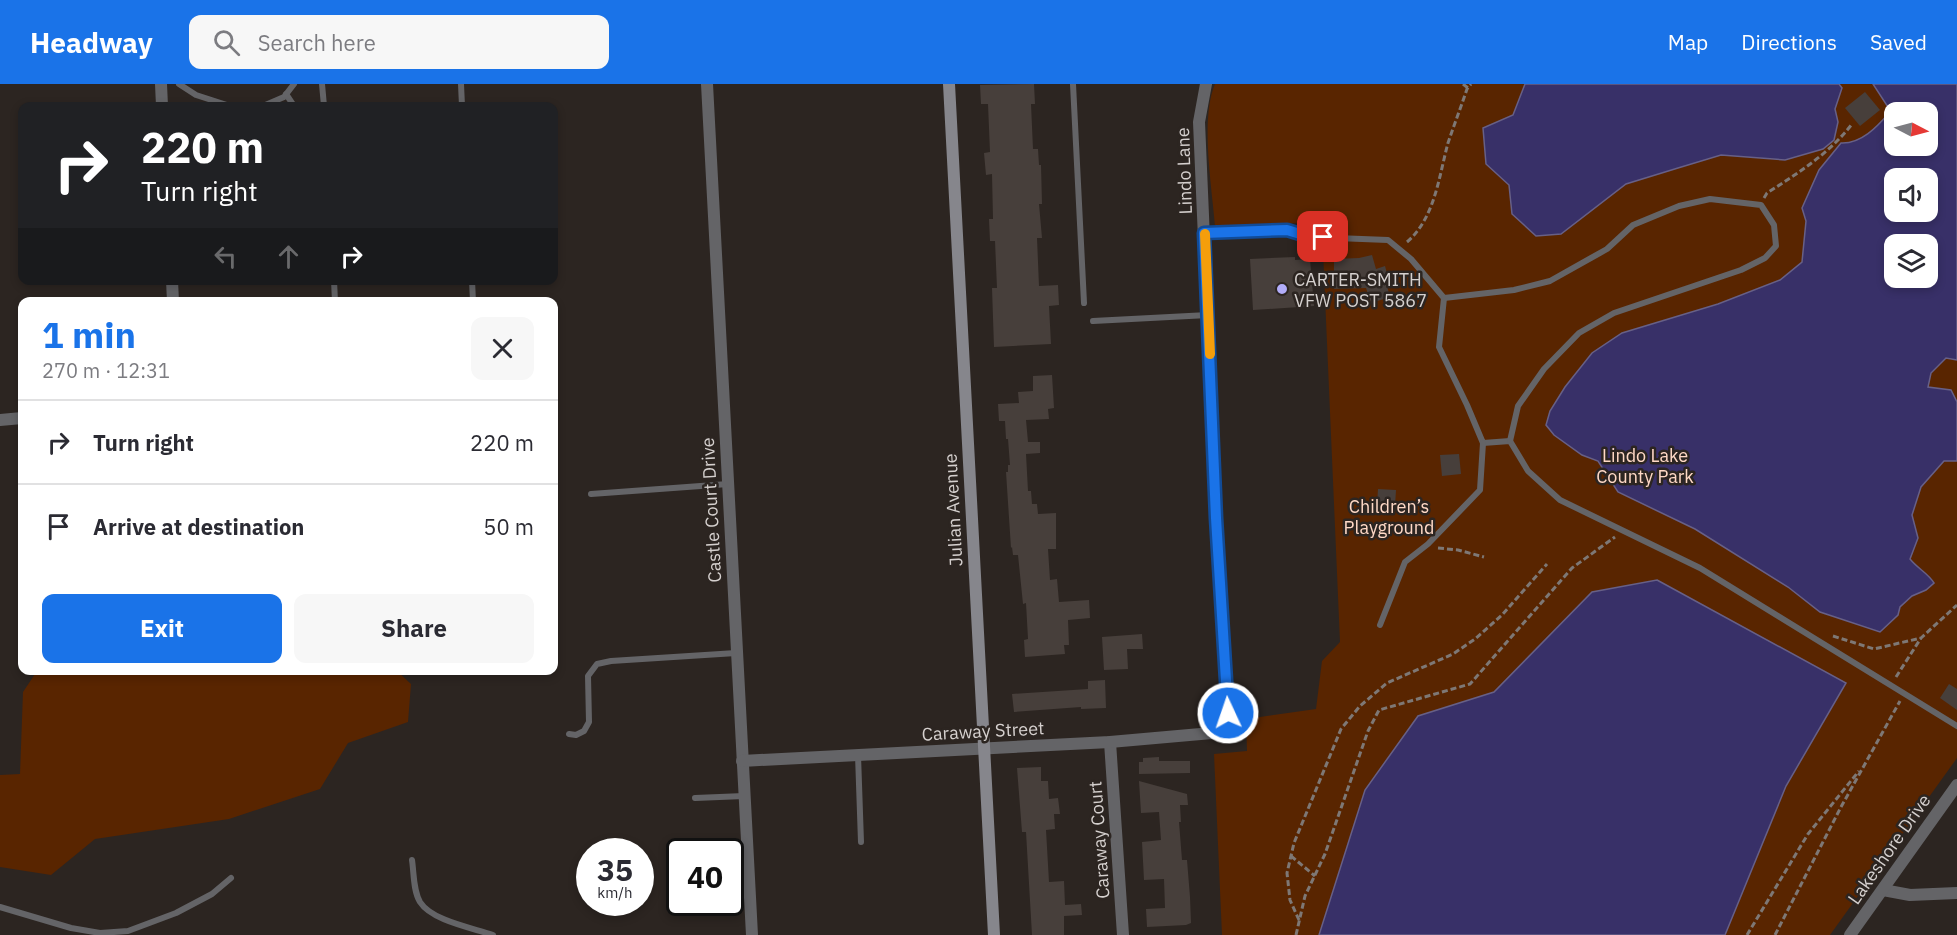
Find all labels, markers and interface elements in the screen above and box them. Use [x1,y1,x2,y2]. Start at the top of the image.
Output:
search box [189,15,609,69]
text: Headway [30,24,153,61]
icon: search [210,26,243,59]
text: Search here [258,28,376,57]
text: Map [1668,28,1708,56]
text: Directions [1741,28,1837,56]
text: Saved [1870,28,1927,56]
north arrow [1884,102,1938,156]
map controls [1884,102,1938,288]
text: 220 m [141,120,264,175]
icon: right [42,126,120,204]
street label: Lindo Lane [1171,127,1197,215]
button: sound [1884,168,1938,222]
text: Turn right [141,173,258,208]
pin [1297,211,1348,262]
icon: arrive [1306,220,1339,253]
button: layers [1884,234,1938,288]
icon: left [209,240,242,273]
icon: ahead [272,240,305,273]
icon: right [335,240,368,273]
place label: CARTER-SMITH VFW POST 5867 [1294,268,1427,312]
marker: CARTER-SMITH VFW POST 5867 [1275,282,1289,296]
text: 1 min [42,311,136,358]
button: close [471,317,534,380]
text: 270 m · 12:31 [42,357,170,384]
icon: right [42,426,75,459]
text: Turn right [93,428,194,457]
text: 220 m [470,428,534,457]
street label: Castle Court Drive [696,437,726,583]
park label: Lindo Lake County Park [1596,444,1694,488]
street label: Julian Avenue [939,453,967,567]
park label: Children’s Playground [1344,495,1434,539]
icon: arrive [42,510,75,543]
text: Arrive at destination [93,512,304,541]
text: 50 m [483,512,534,541]
button: Exit [42,594,282,663]
button: Share [294,594,534,663]
position arrow [1196,681,1260,745]
street label: Caraway Street [921,716,1045,746]
street label: Caraway Court [1083,780,1115,900]
street label: Lakeshore Drive [1843,789,1936,909]
speed limit sign: 40 [666,838,744,916]
text: 35 [597,850,633,889]
text: km/h [597,883,633,902]

